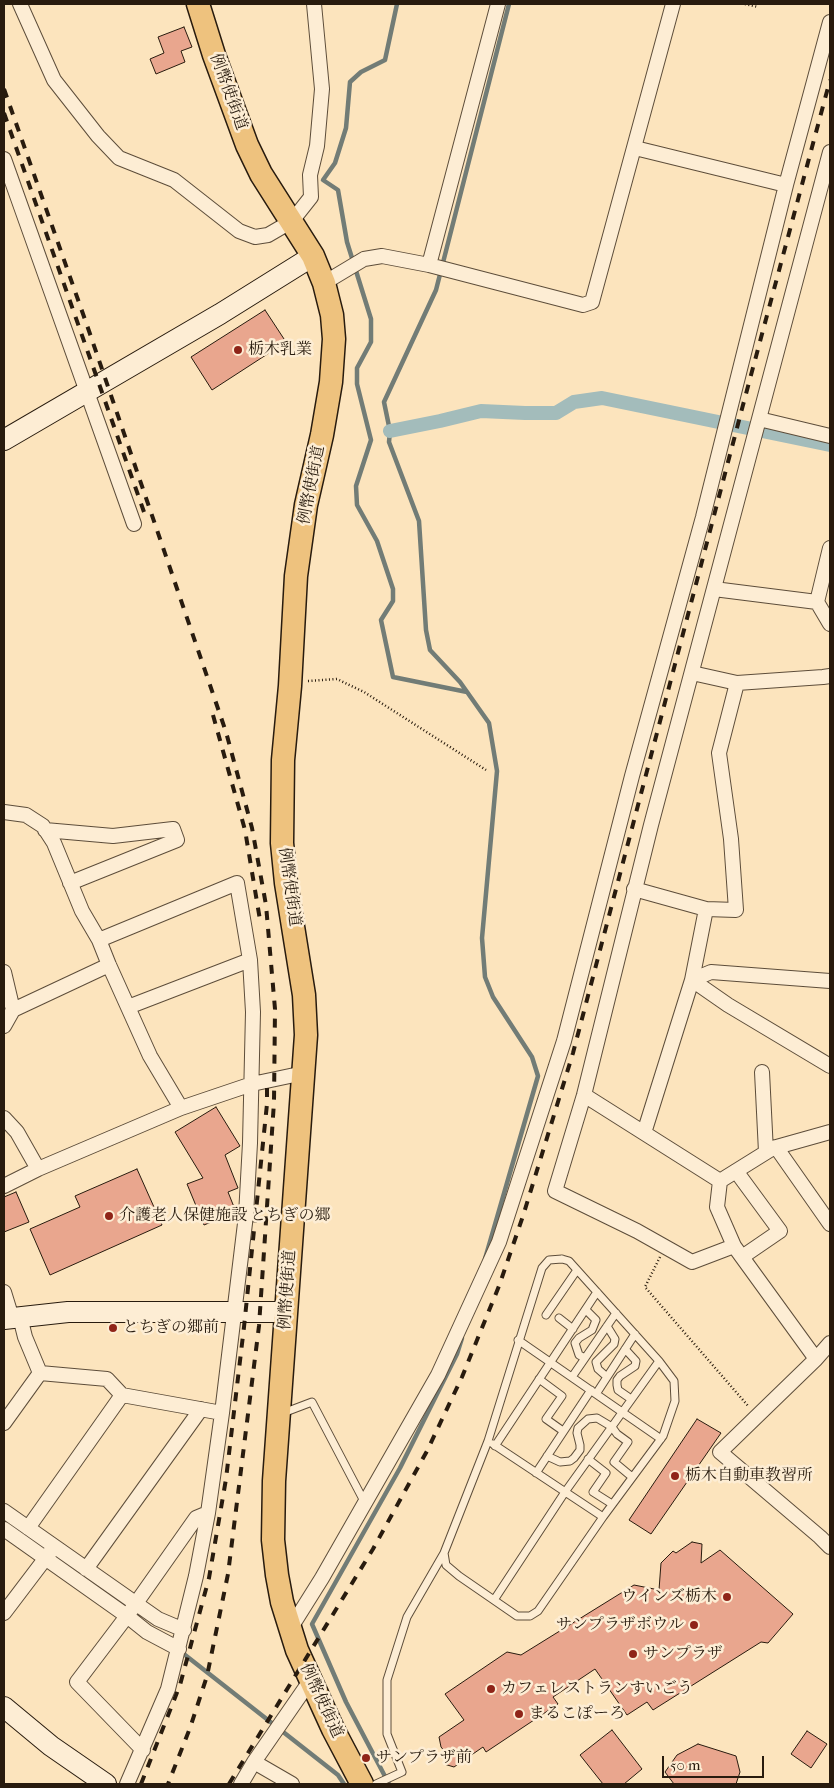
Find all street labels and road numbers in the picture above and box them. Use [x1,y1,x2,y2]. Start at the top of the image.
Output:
street label: 例幣使街道 [205,51,251,133]
street label: 例幣使街道 [295,444,329,526]
street label: 例幣使街道 [274,846,304,928]
street label: 例幣使街道 [276,1249,300,1331]
street label: 例幣使街道 [295,1661,347,1741]

